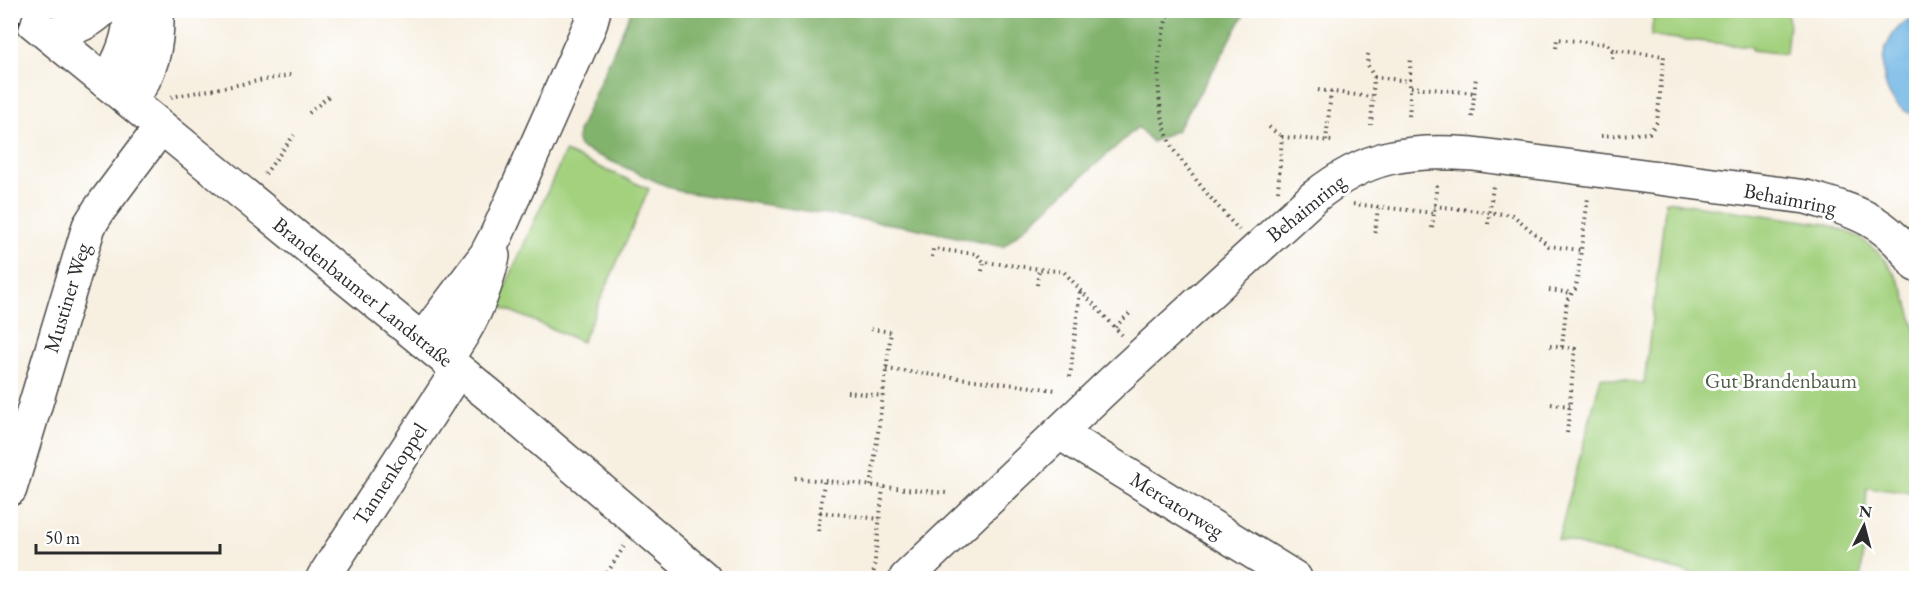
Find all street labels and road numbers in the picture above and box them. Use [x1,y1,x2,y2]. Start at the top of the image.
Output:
street label: Behaimring [1261,167,1351,248]
street label: Behaimring [1742,176,1839,221]
street label: Brandenbaumer Landstraße [268,211,459,373]
street label: Mustiner Weg [37,239,96,356]
street label: Tannenkoppel [346,417,433,530]
street label: Mercatorweg [1125,465,1230,544]

